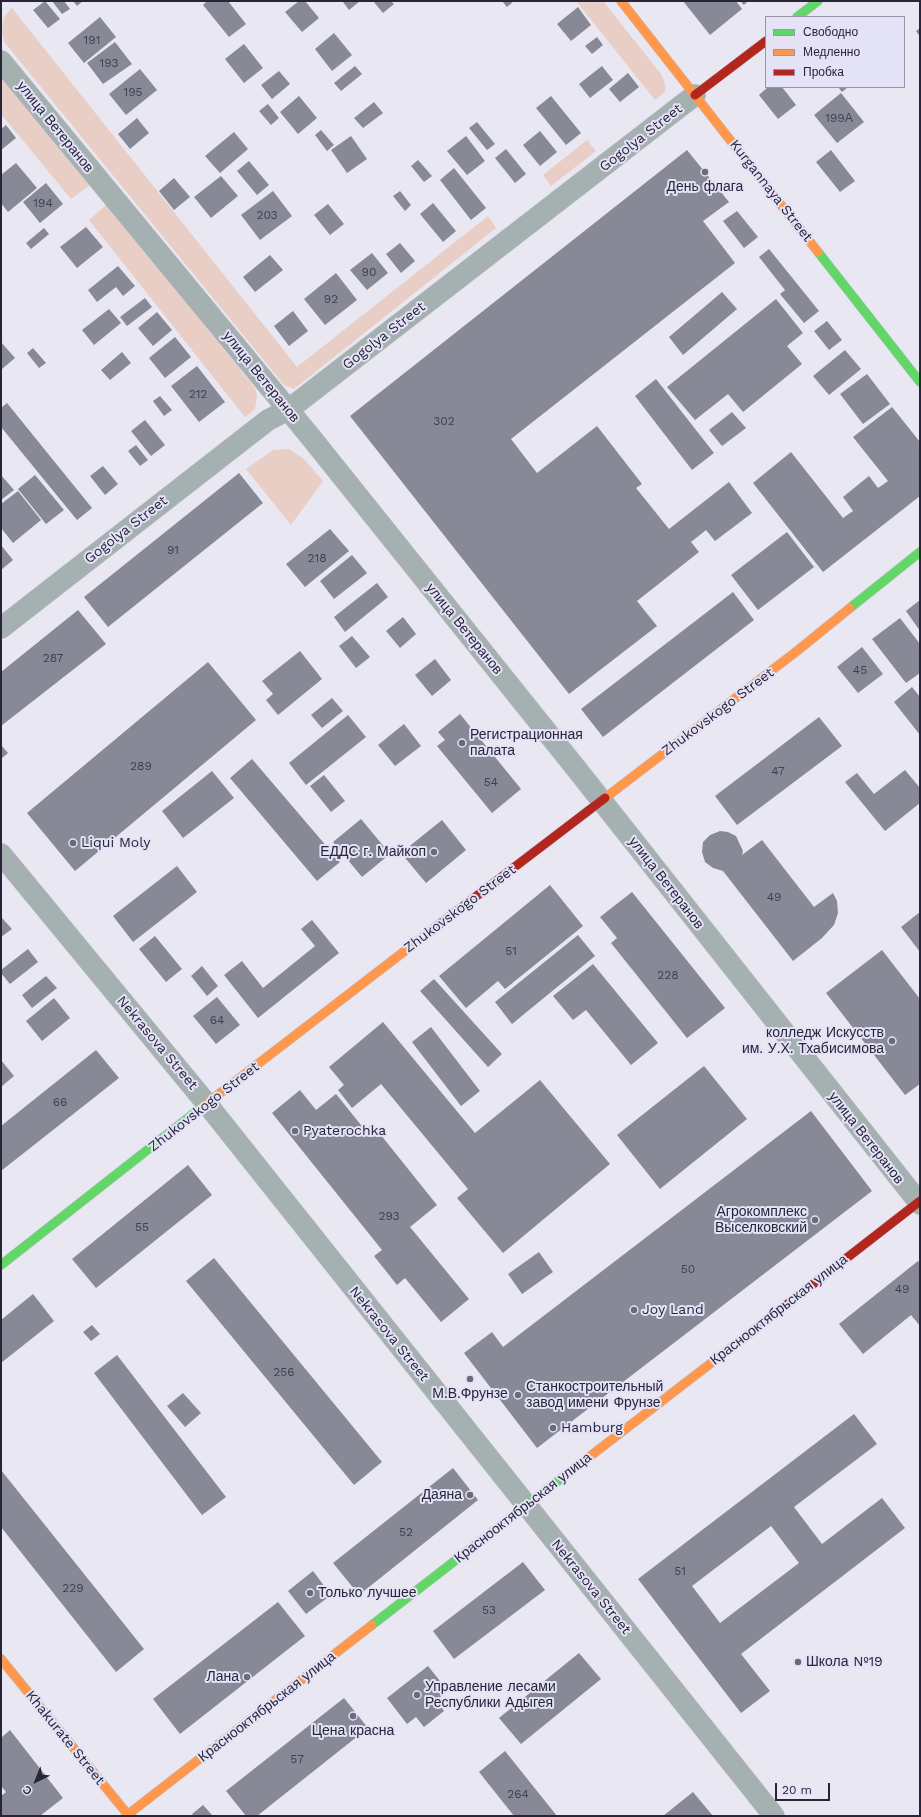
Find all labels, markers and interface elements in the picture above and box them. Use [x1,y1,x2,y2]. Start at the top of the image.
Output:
legend [765,16,905,88]
text: Свободно [803,25,858,39]
house number: 191 [84,33,100,47]
text: Медленно [803,45,860,59]
house number: 193 [100,56,118,70]
text: Пробка [803,65,844,79]
street label: улица Ветеранов [13,78,97,176]
house number: 195 [123,85,143,99]
street label: Gogolya Street [596,101,686,175]
house number: 199А [825,111,853,125]
street label: Kurgannaya Street [726,137,816,245]
marker: День флага [700,167,710,177]
place label: День флага [667,179,743,195]
house number: 194 [33,196,53,210]
house number: 203 [256,208,278,222]
house number: 90 [362,265,376,279]
house number: 92 [324,292,338,306]
street label: Gogolya Street [339,299,429,373]
street label: улица Ветеранов [219,328,303,426]
house number: 212 [189,387,207,401]
house number: 302 [433,414,455,428]
street label: Gogolya Street [81,493,171,567]
house number: 91 [167,543,179,557]
house number: 218 [307,551,327,565]
street label: улица Ветеранов [422,580,506,678]
house number: 287 [43,651,63,665]
house number: 45 [853,663,867,677]
street label: Zhukovskogo Street [659,665,777,759]
place label: Регистрационная палата [470,727,583,760]
marker: Регистрационная палата [457,738,467,748]
house number: 289 [130,759,152,773]
house number: 47 [771,764,785,778]
house number: 54 [484,775,498,789]
street label: улица Ветеранов [625,834,707,932]
place label: Liqui Moly [81,835,150,851]
marker: Liqui Moly [68,838,78,848]
place label: ЕДДС г. Майкоп [320,844,426,860]
marker: ЕДДС г. Майкоп [429,847,439,857]
street label: Zhukovskogo Street [401,862,519,956]
house number: 49 [767,890,781,904]
house number: 51 [505,944,517,958]
house number: 228 [657,968,679,982]
street label: Nekrasova Street [113,993,201,1093]
house number: 64 [210,1013,224,1027]
place label: колледж Искусств им. У.Х. Тхабисимова [742,1025,884,1058]
marker: колледж Искусств им. У.Х. Тхабисимова [887,1036,897,1046]
street label: Zhukovskogo Street [145,1059,263,1155]
street label: улица Ветеранов [825,1089,907,1187]
house number: 66 [53,1095,67,1109]
place label: Pyaterochka [303,1123,386,1139]
marker: Pyaterochka [290,1126,300,1136]
place label: Агрокомплекс Выселковский [715,1204,807,1236]
house number: 293 [378,1209,400,1223]
marker: Агрокомплекс Выселковский [810,1215,820,1225]
house number: 55 [135,1220,149,1234]
street label: Краснооктябрьская улица [707,1251,851,1369]
house number: 50 [681,1262,695,1276]
house number: 49 [895,1282,909,1296]
street label: Nekrasova Street [346,1283,432,1385]
place label: Joy Land [642,1302,704,1318]
marker: Joy Land [629,1305,639,1315]
house number: 256 [273,1365,295,1379]
marker: М.В.Фрунзе [465,1374,475,1384]
place label: Станкостроительный завод имени Фрунзе [526,1379,663,1412]
place label: М.В.Фрунзе [432,1386,508,1402]
marker: Станкостроительный завод имени Фрунзе [513,1390,523,1400]
place label: Hamburg [561,1420,623,1436]
marker: Hamburg [548,1423,558,1433]
street label: Краснооктябрьская улица [451,1449,595,1567]
place label: Даяна [422,1487,462,1503]
marker: Даяна [465,1490,475,1500]
house number: 52 [399,1525,413,1539]
street label: Nekrasova Street [548,1536,634,1638]
house number: 51 [674,1564,686,1578]
house number: 229 [62,1581,84,1595]
place label: Только лучшее [318,1585,417,1601]
marker: Только лучшее [305,1588,315,1598]
house number: 53 [482,1603,496,1617]
street label: Краснооктябрьская улица [195,1648,339,1766]
place label: Школа №19 [806,1654,883,1670]
marker: Школа №19 [793,1657,803,1667]
place label: Лана [207,1669,239,1685]
marker: Лана [242,1672,252,1682]
place label: Управление лесами Республики Адыгея [425,1679,556,1712]
street label: Khakurate Street [22,1687,108,1789]
marker: Управление лесами Республики Адыгея [412,1690,422,1700]
marker: Цена красна [348,1711,358,1721]
place label: Цена красна [312,1723,394,1739]
house number: 57 [290,1752,304,1766]
north arrow [16,1761,56,1801]
scale bar [777,1775,832,1801]
text: С [20,1783,35,1798]
text: 20 m [782,1783,812,1797]
house number: 264 [507,1787,529,1801]

